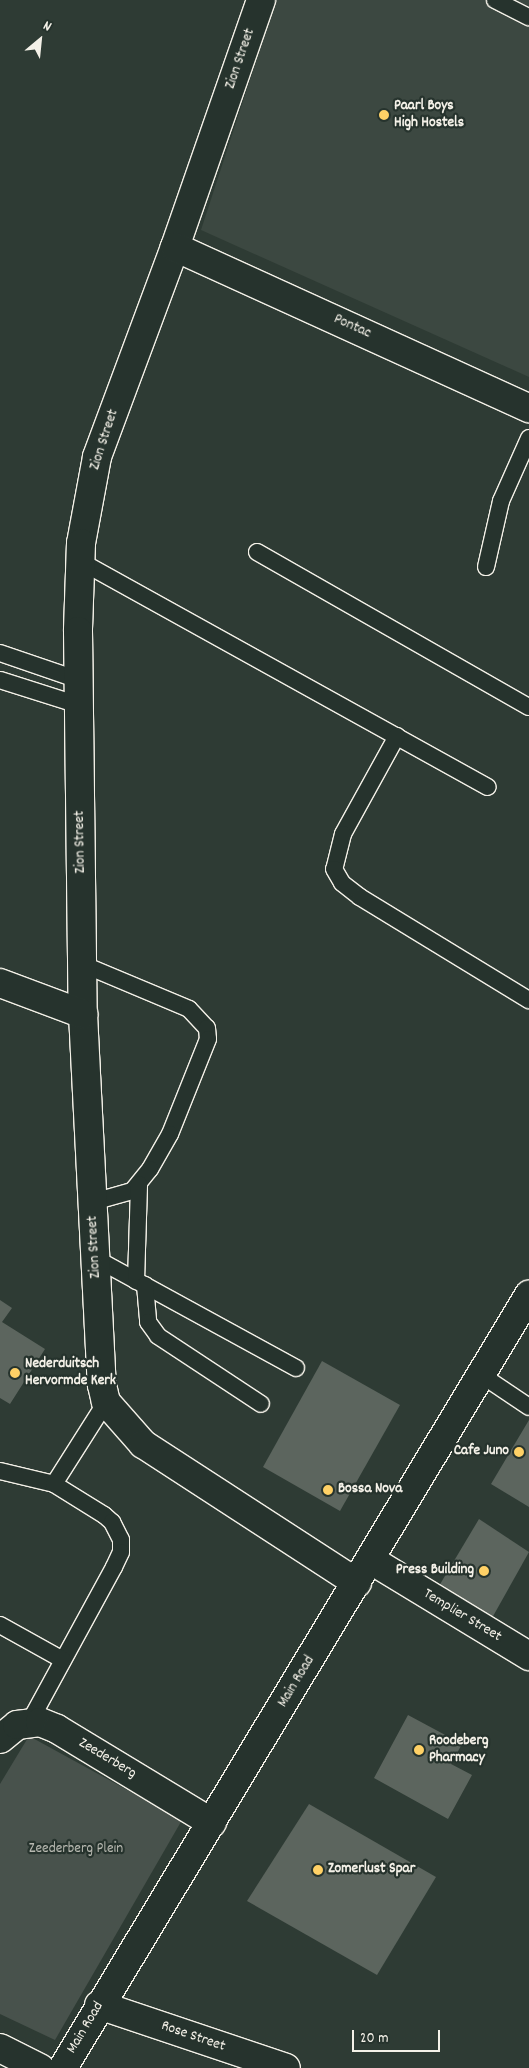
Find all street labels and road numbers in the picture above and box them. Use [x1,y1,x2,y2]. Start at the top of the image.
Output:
street label: Zion Street [222,26,260,92]
street label: Pontac [331,311,373,343]
street label: Zion Street [87,407,123,473]
street label: Zion Street [71,810,91,874]
street label: Zion Street [84,1215,106,1279]
street label: Templier Street [420,1586,504,1646]
street label: Main Road [275,1653,319,1711]
street label: Zeederberg [75,1735,139,1783]
street label: Main Road [64,1999,108,2057]
street label: Rose Street [158,2018,228,2056]

